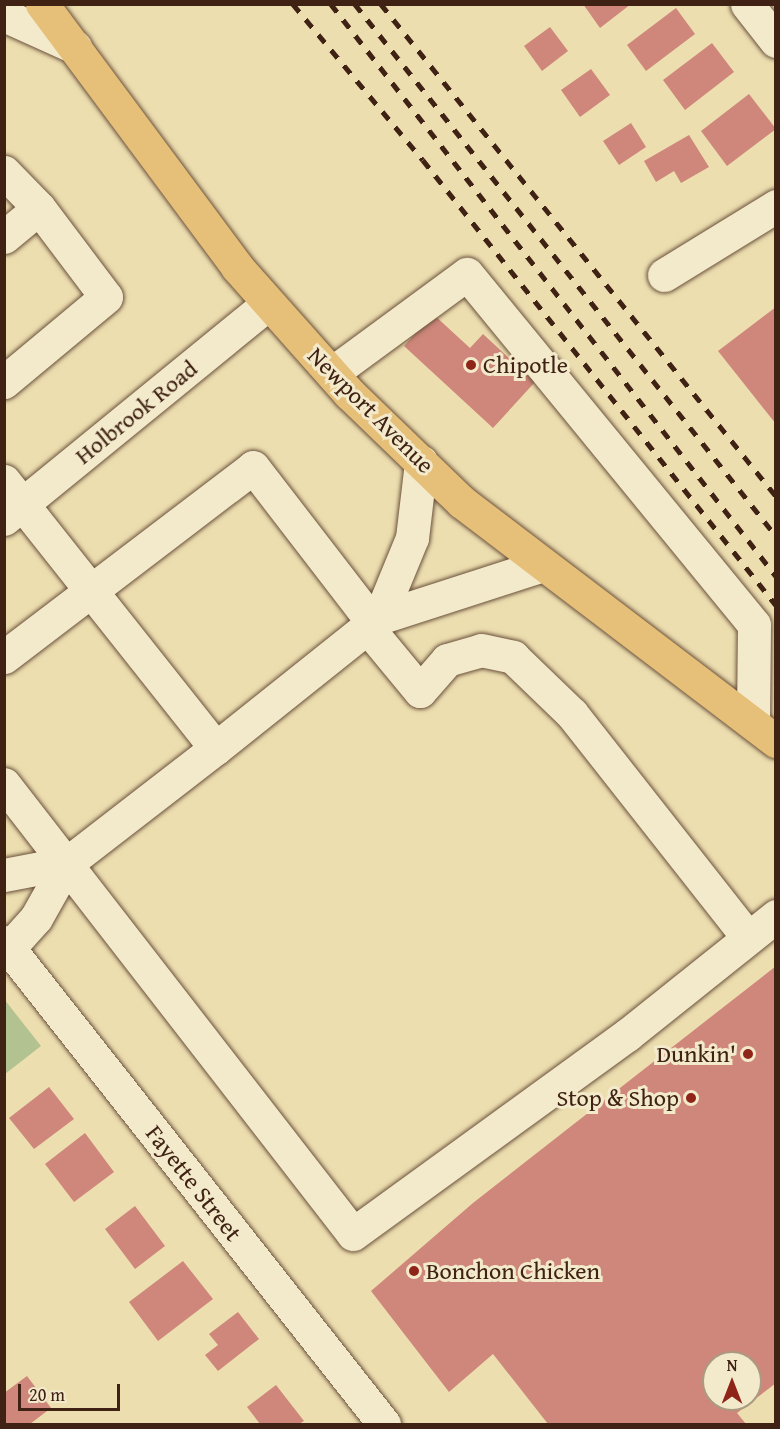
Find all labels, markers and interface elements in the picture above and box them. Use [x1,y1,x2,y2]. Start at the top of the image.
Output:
street label: Newport Avenue [302,341,440,479]
place label: Chipotle [483,351,568,379]
street label: Holbrook Road [69,354,203,470]
marker: Chipotle [464,358,478,372]
place label: Dunkin' [656,1040,736,1068]
marker: Dunkin' [741,1047,755,1061]
place label: Stop & Shop [556,1084,679,1112]
marker: Stop & Shop [684,1091,698,1105]
street label: Fayette Street [140,1119,248,1247]
place label: Bonchon Chicken [426,1257,600,1285]
marker: Bonchon Chicken [407,1264,421,1278]
north arrow [702,1351,762,1411]
text: N [727,1353,737,1377]
scale bar [21,1372,123,1410]
text: 20 m [29,1381,65,1408]

